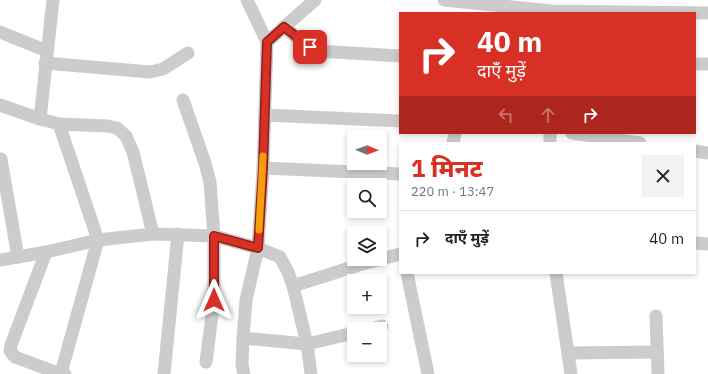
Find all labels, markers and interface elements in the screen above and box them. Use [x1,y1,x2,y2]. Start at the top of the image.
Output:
text: 40 m [477,23,542,60]
icon: right [411,28,463,80]
pin [293,30,327,64]
icon: arrive [299,36,321,58]
text: दाएँ मुड़ें [477,59,526,82]
icon: left [495,104,517,126]
icon: ahead [537,104,559,126]
icon: right [579,104,601,126]
north arrow [347,130,387,170]
map controls [347,130,387,362]
text: 1 मिनट [411,152,483,184]
button: close [642,155,684,197]
button: search [347,178,387,218]
text: 220 m · 13:47 [411,183,494,200]
button: layers [347,226,387,266]
icon: right [411,228,433,250]
text: दाएँ मुड़ें [445,228,489,247]
text: 40 m [649,229,684,248]
button: + [347,274,387,314]
position arrow [193,279,235,321]
button: − [347,322,387,362]

